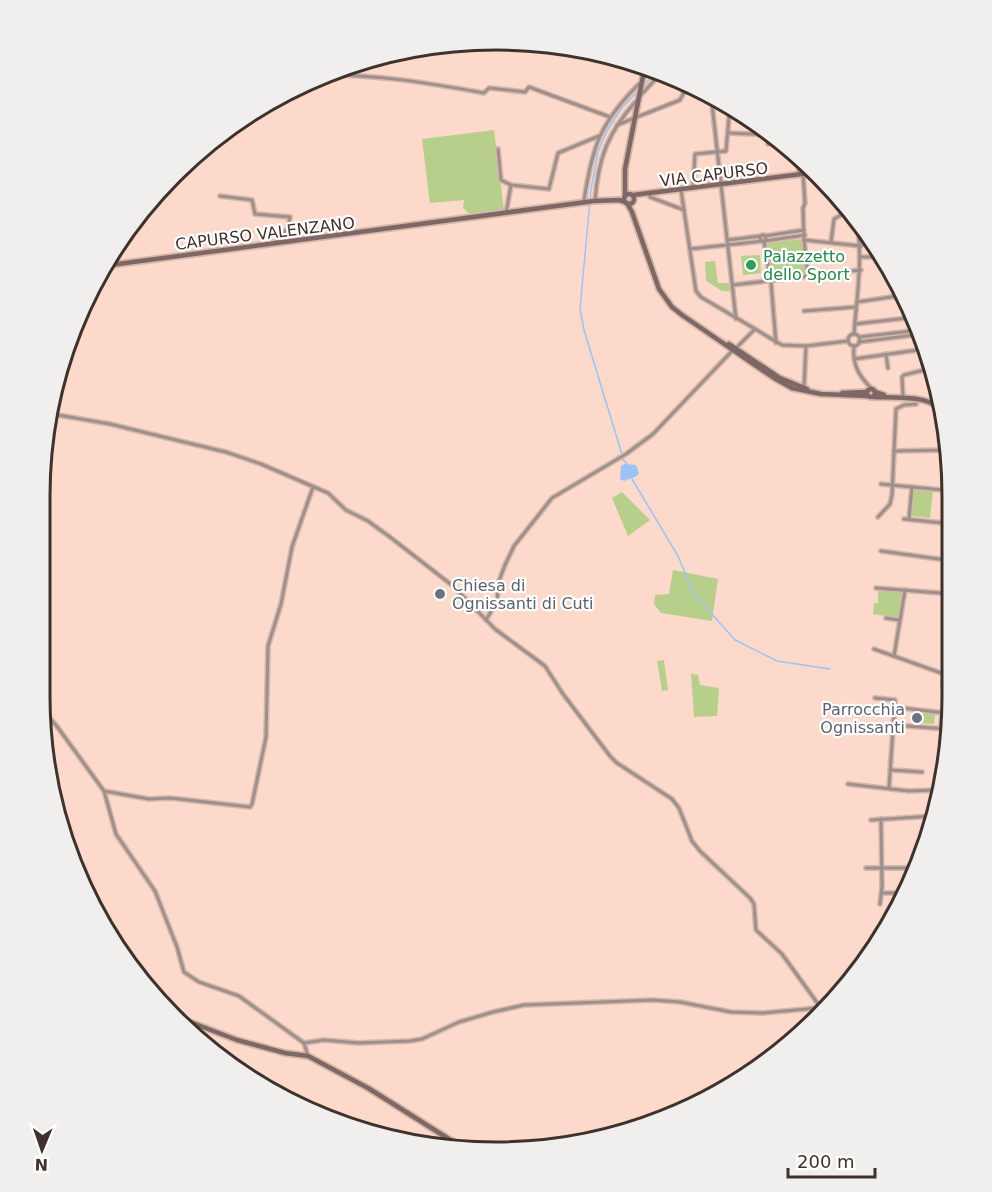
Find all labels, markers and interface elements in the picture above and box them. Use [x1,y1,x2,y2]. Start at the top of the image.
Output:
street label: VIA CAPURSO [659,158,769,191]
street label: CAPURSO VALENZANO [174,213,356,254]
place label: Palazzetto dello Sport [763,247,850,284]
marker: Palazzetto dello Sport [744,258,758,272]
place label: Chiesa di Ognissanti di Cuti [452,576,593,613]
marker: Chiesa di Ognissanti di Cuti [433,587,447,601]
place label: Parrocchia Ognissanti [820,700,905,737]
marker: Parrocchia Ognissanti [910,711,924,725]
north arrow [12,1120,72,1180]
scale bar [788,1141,875,1179]
text: 200 m [797,1151,855,1172]
text: N [34,1155,49,1174]

